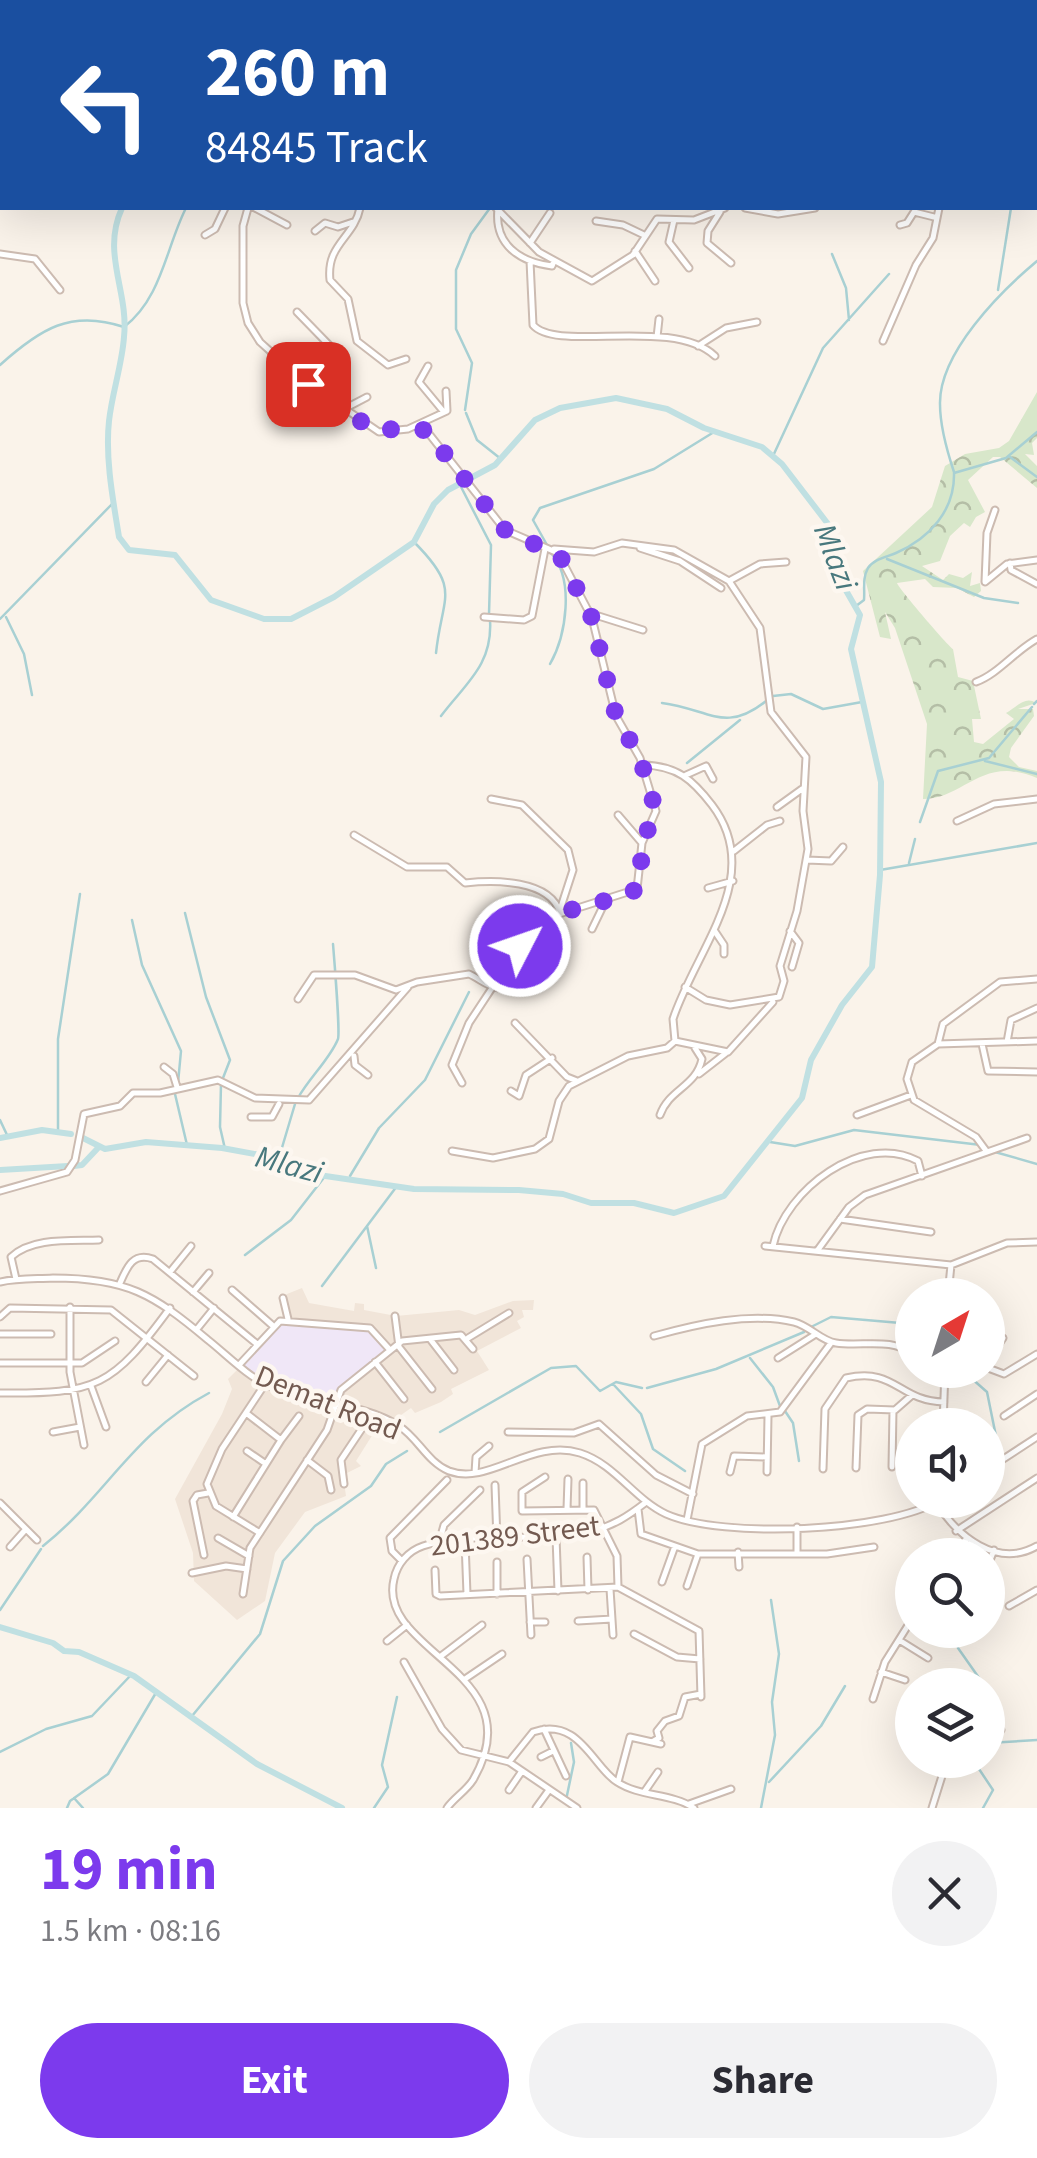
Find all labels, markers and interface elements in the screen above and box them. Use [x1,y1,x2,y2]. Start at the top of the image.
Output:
text: 260 m [205,23,390,123]
icon: left [40,40,170,170]
text: 84845 Track [205,116,428,180]
pin [266,342,351,427]
icon: arrive [281,357,336,412]
water label: Mlazi [801,517,869,598]
position arrow [468,894,572,998]
water label: Mlazi [250,1134,328,1196]
north arrow [895,1278,1005,1388]
map controls [895,1278,1005,1778]
street label: Demat Road [249,1354,407,1452]
button: sound [895,1408,1005,1518]
street label: 201389 Street [428,1504,602,1568]
button: search [895,1538,1005,1648]
button: layers [895,1668,1005,1778]
text: 19 min [40,1828,218,1913]
button: close [892,1841,997,1946]
text: 1.5 km · 08:16 [40,1908,221,1954]
button: Exit [40,2023,509,2138]
button: Share [529,2023,997,2138]

